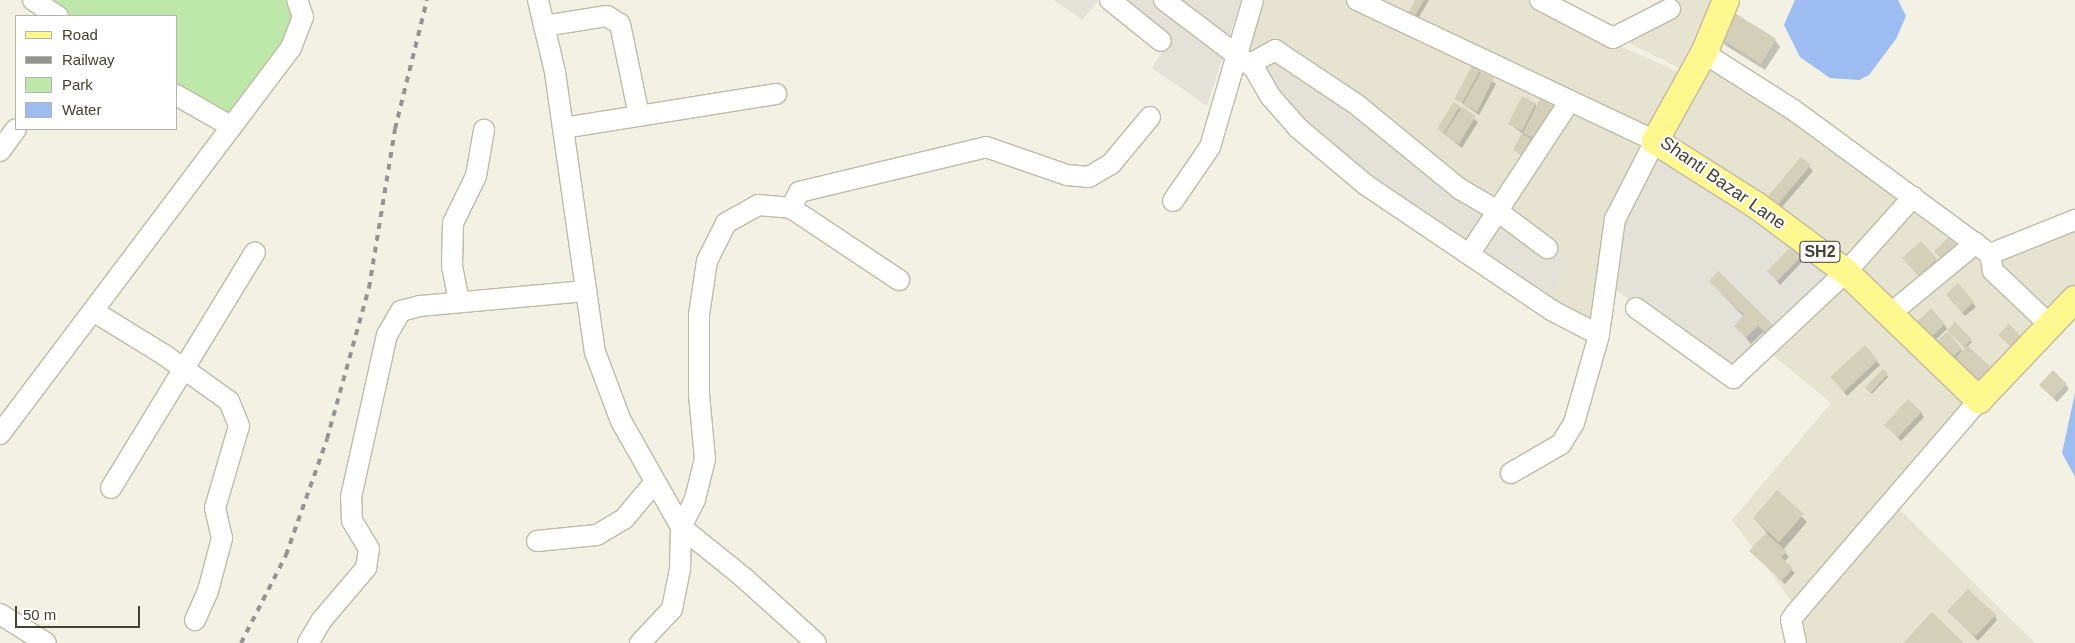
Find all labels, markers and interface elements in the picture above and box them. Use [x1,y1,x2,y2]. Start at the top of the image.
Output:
legend [15,15,178,130]
text: Road [62,26,98,43]
text: Railway [62,51,115,68]
text: Park [62,76,93,93]
text: Water [62,101,101,118]
street label: Shanti Bazar Lane [1656,132,1790,234]
road number: SH2 [1799,238,1841,266]
scale bar [18,596,142,628]
text: 50 m [23,606,56,623]

